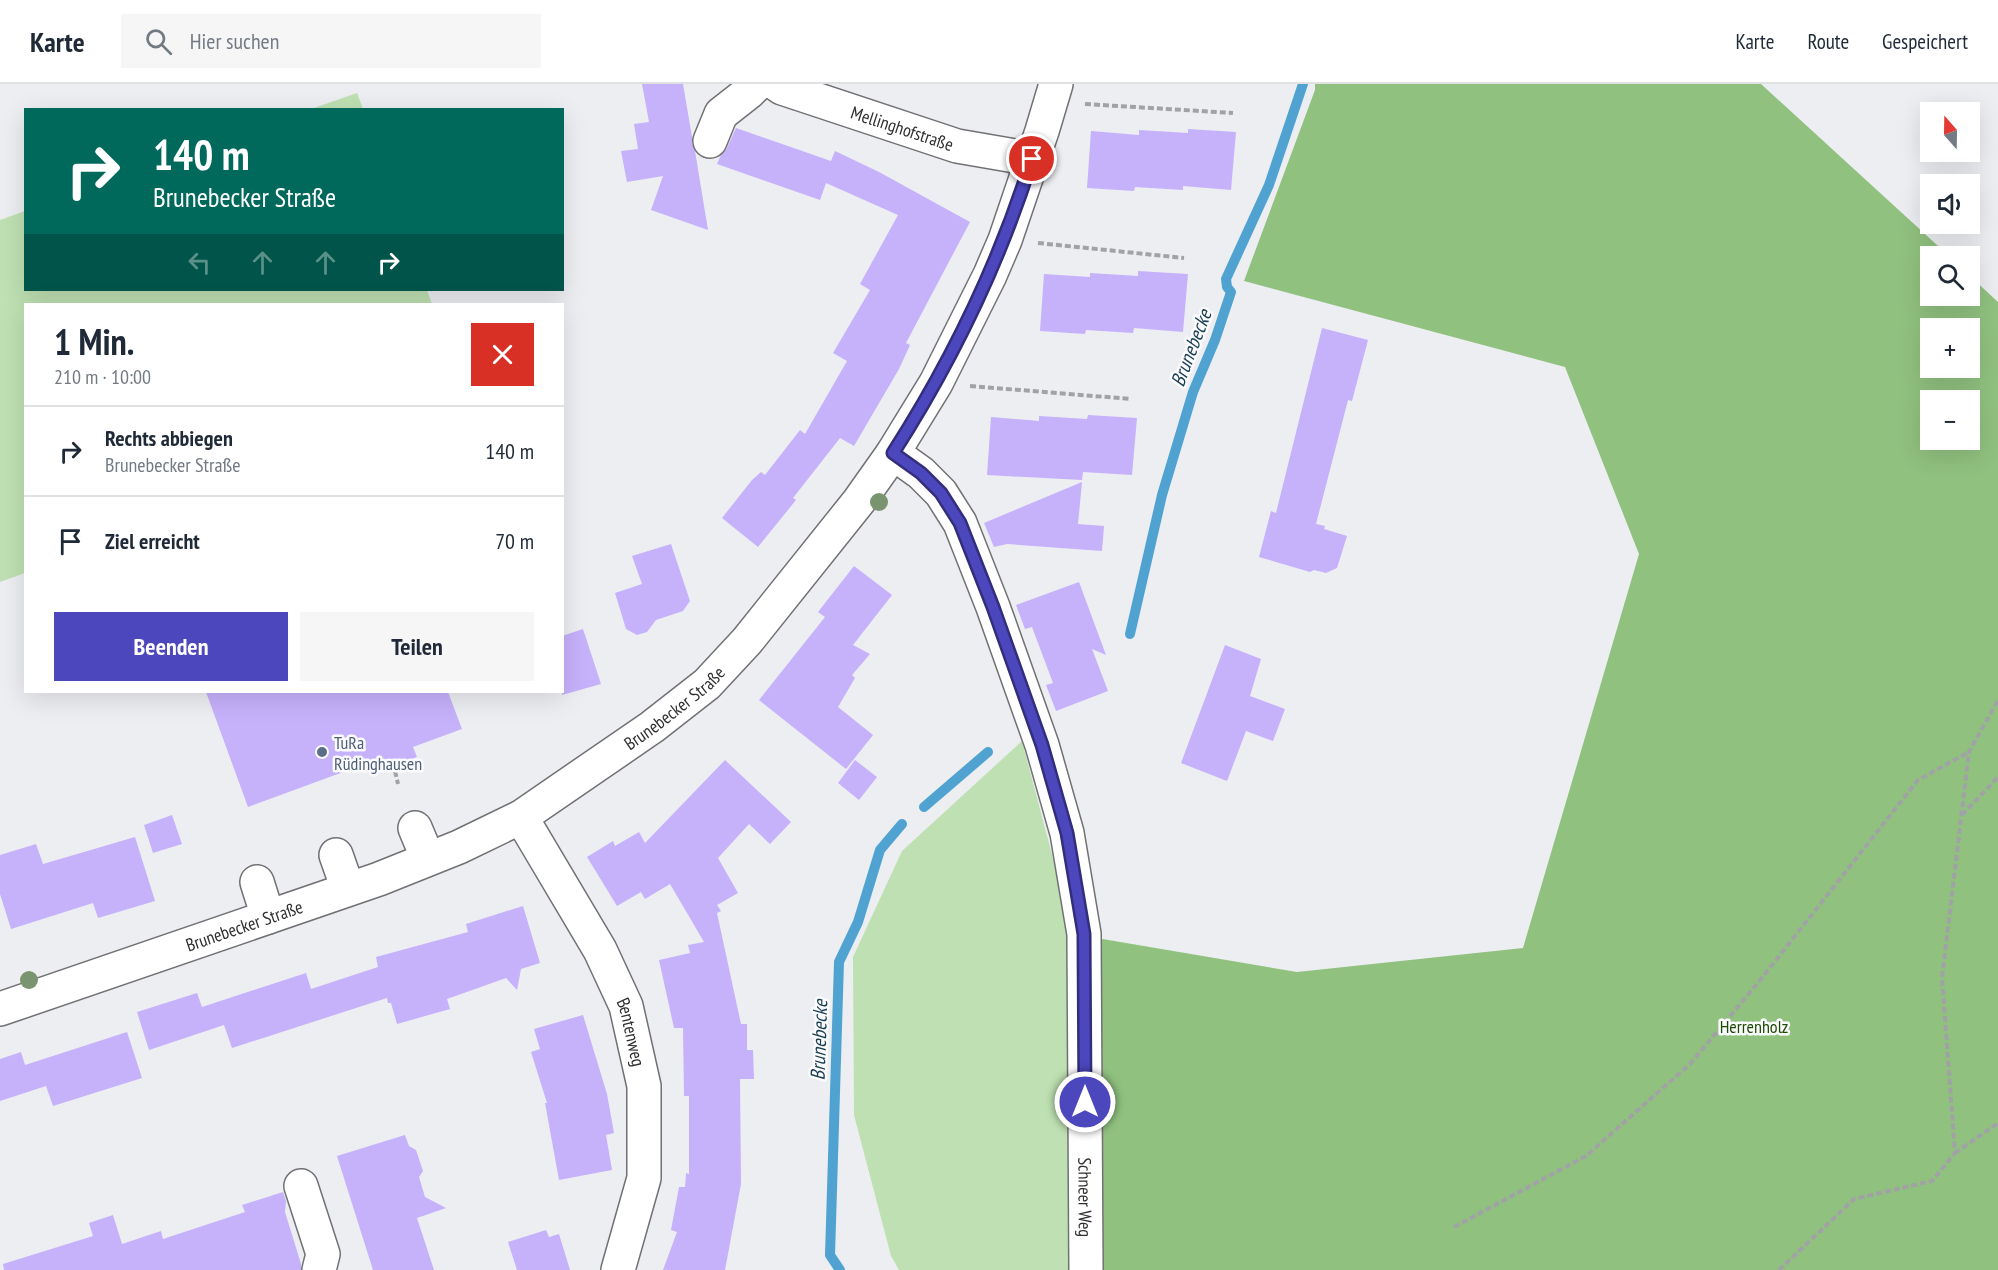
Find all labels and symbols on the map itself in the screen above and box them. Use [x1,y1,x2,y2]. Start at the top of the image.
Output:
street label: Mellinghofstraße [848,100,957,156]
north arrow [1920,102,1980,162]
pin [1006,133,1057,184]
water label: Brunebecke [1164,304,1218,390]
street label: Brunebecker Straße [619,661,729,754]
place label: TuRa Rüdinghausen [334,731,422,775]
marker: TuRa Rüdinghausen [315,745,329,759]
street label: Brunebecker Straße [183,895,306,956]
street label: Bentenweg [612,994,651,1068]
water label: Brunebecke [805,998,833,1081]
park label: Herrenholz [1720,1015,1788,1038]
position arrow [1053,1070,1117,1134]
street label: Schneer Weg [1074,1157,1097,1237]

